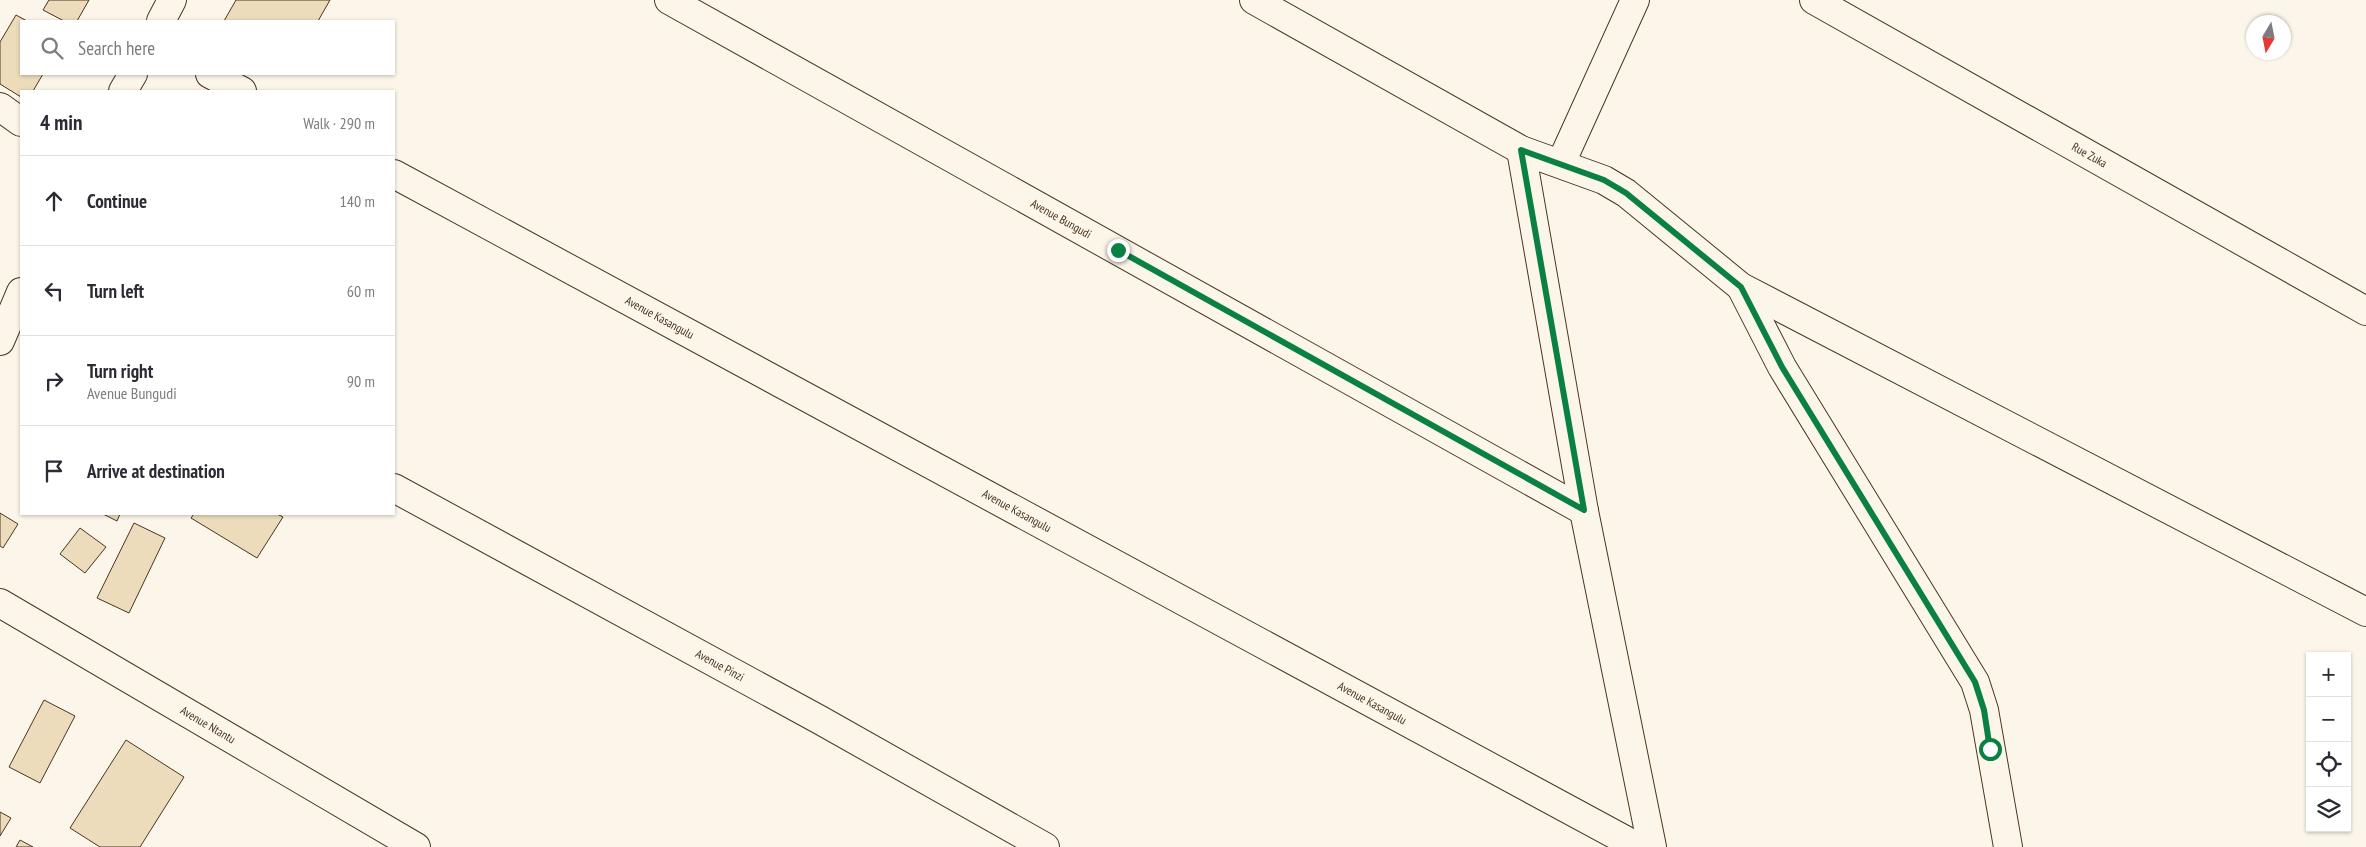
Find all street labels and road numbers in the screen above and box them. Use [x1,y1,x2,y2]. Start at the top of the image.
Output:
street label: Rue Zuka [2069,139,2110,171]
street label: Avenue Bungudi [1028,196,1094,241]
street label: Avenue Kasangulu [623,293,697,342]
street label: Avenue Kasangulu [980,486,1054,535]
street label: Avenue Pinzi [693,646,747,684]
street label: Avenue Kasangulu [1335,678,1409,727]
street label: Avenue Ntantu [178,703,238,746]

